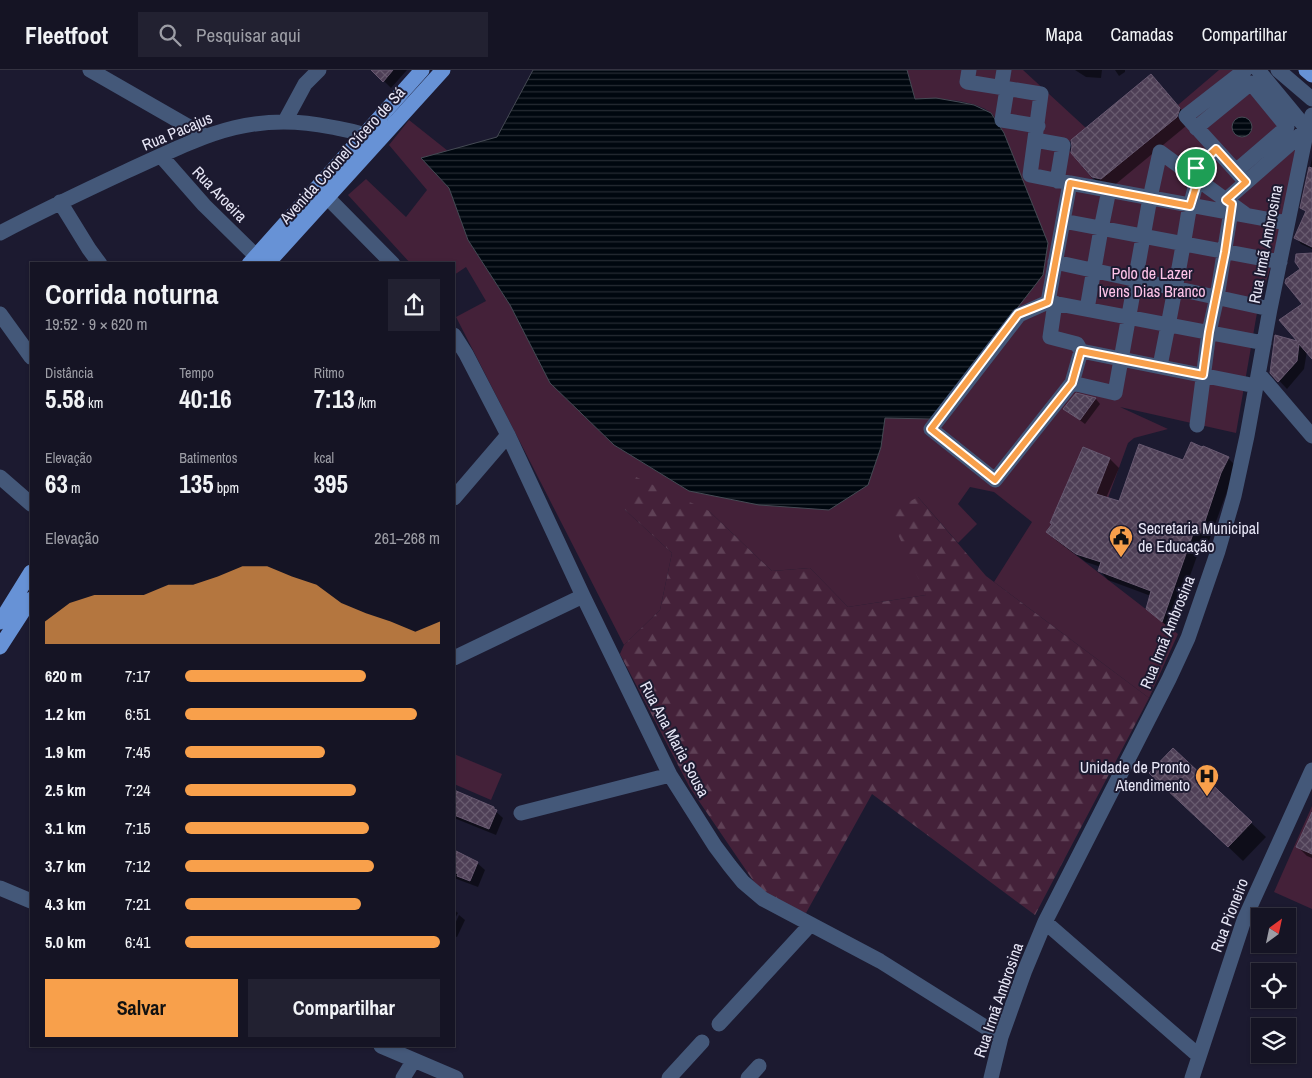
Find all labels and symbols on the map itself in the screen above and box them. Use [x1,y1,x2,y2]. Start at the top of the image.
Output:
street label: Avenida Coronel Cícero de Sá [274,81,410,229]
street label: Rua Pacajus [138,106,216,156]
pin [1175,147,1217,189]
street label: Rua Aroeira [188,161,253,227]
street label: Rua Irmã Ambrosina [1243,182,1287,305]
park label: Polo de Lazer Ivens Dias Branco [1098,262,1206,302]
place label: Secretaria Municipal de Educação [1138,517,1259,557]
public building icon: Secretaria Municipal de Educação [1108,524,1134,558]
street label: Rua Irmã Ambrosina [1134,571,1200,692]
street label: Rua Ana Maria Sousa [635,677,715,801]
place label: Unidade de Pronto Atendimento [1080,756,1190,796]
hospital icon: Unidade de Pronto Atendimento [1194,763,1220,797]
street label: Rua Pioneiro [1205,875,1253,955]
north arrow [1251,908,1296,952]
street label: Rua Irmã Ambrosina [968,939,1028,1060]

